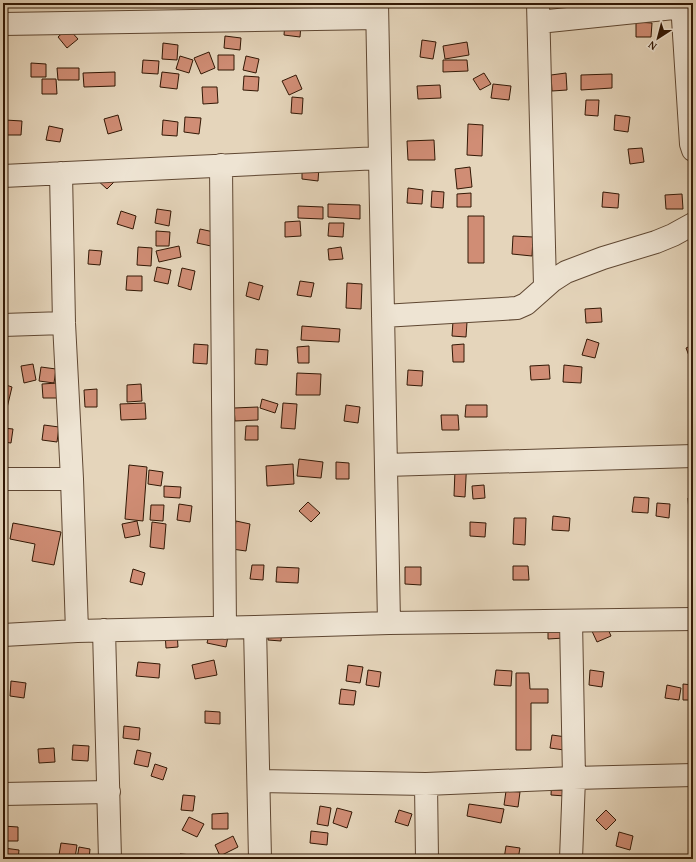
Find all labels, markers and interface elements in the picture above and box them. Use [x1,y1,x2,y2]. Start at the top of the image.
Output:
north arrow [638,18,678,58]
text: N [644,37,660,55]

